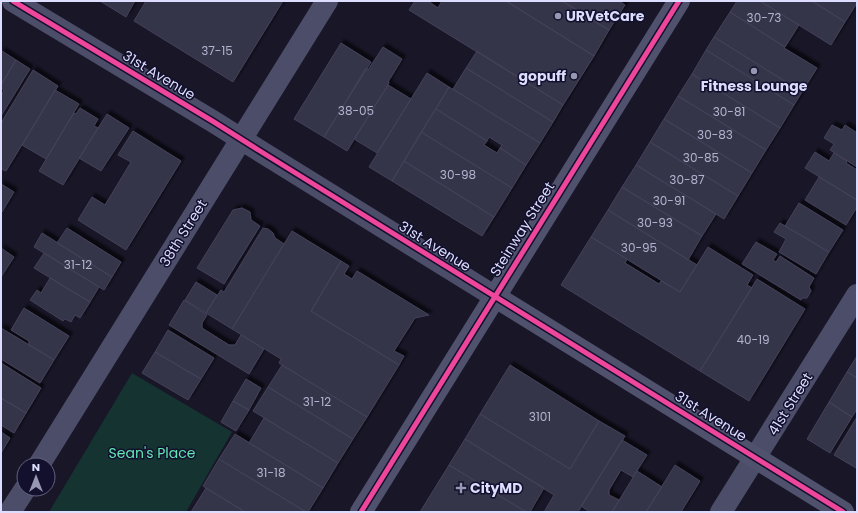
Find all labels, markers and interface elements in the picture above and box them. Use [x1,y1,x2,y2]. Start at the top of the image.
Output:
place label: URVetCare [566,6,645,26]
house number: 30-73 [747,9,781,26]
marker: URVetCare [553,11,563,21]
house number: 37-15 [201,42,233,59]
street label: 31st Avenue [119,45,199,105]
place label: gopuff [519,66,566,86]
marker: Fitness Lounge [749,66,759,76]
marker: gopuff [569,71,579,81]
place label: Fitness Lounge [701,76,808,96]
house number: 38-05 [338,102,374,119]
house number: 30-81 [713,103,745,120]
house number: 30-83 [697,126,733,143]
house number: 30-85 [683,149,719,166]
house number: 30-98 [440,166,476,183]
house number: 30-87 [669,171,705,188]
street label: Steinway Street [485,178,559,280]
house number: 30-91 [653,192,685,209]
street label: 38th Street [154,196,212,270]
house number: 30-93 [637,214,673,231]
street label: 31st Avenue [395,216,475,276]
house number: 30-95 [621,239,657,256]
house number: 31-12 [64,256,92,273]
house number: 40-19 [736,331,770,348]
street label: 41st Street [763,369,817,439]
street label: 31st Avenue [671,386,751,446]
house number: 31-12 [303,393,331,410]
house number: 3101 [529,408,551,425]
park label: Sean's Place [109,443,196,463]
north arrow [16,457,56,497]
text: N [32,459,40,475]
house number: 31-18 [257,464,285,481]
place label: CityMD [470,478,522,498]
marker: CityMD [455,482,467,494]

